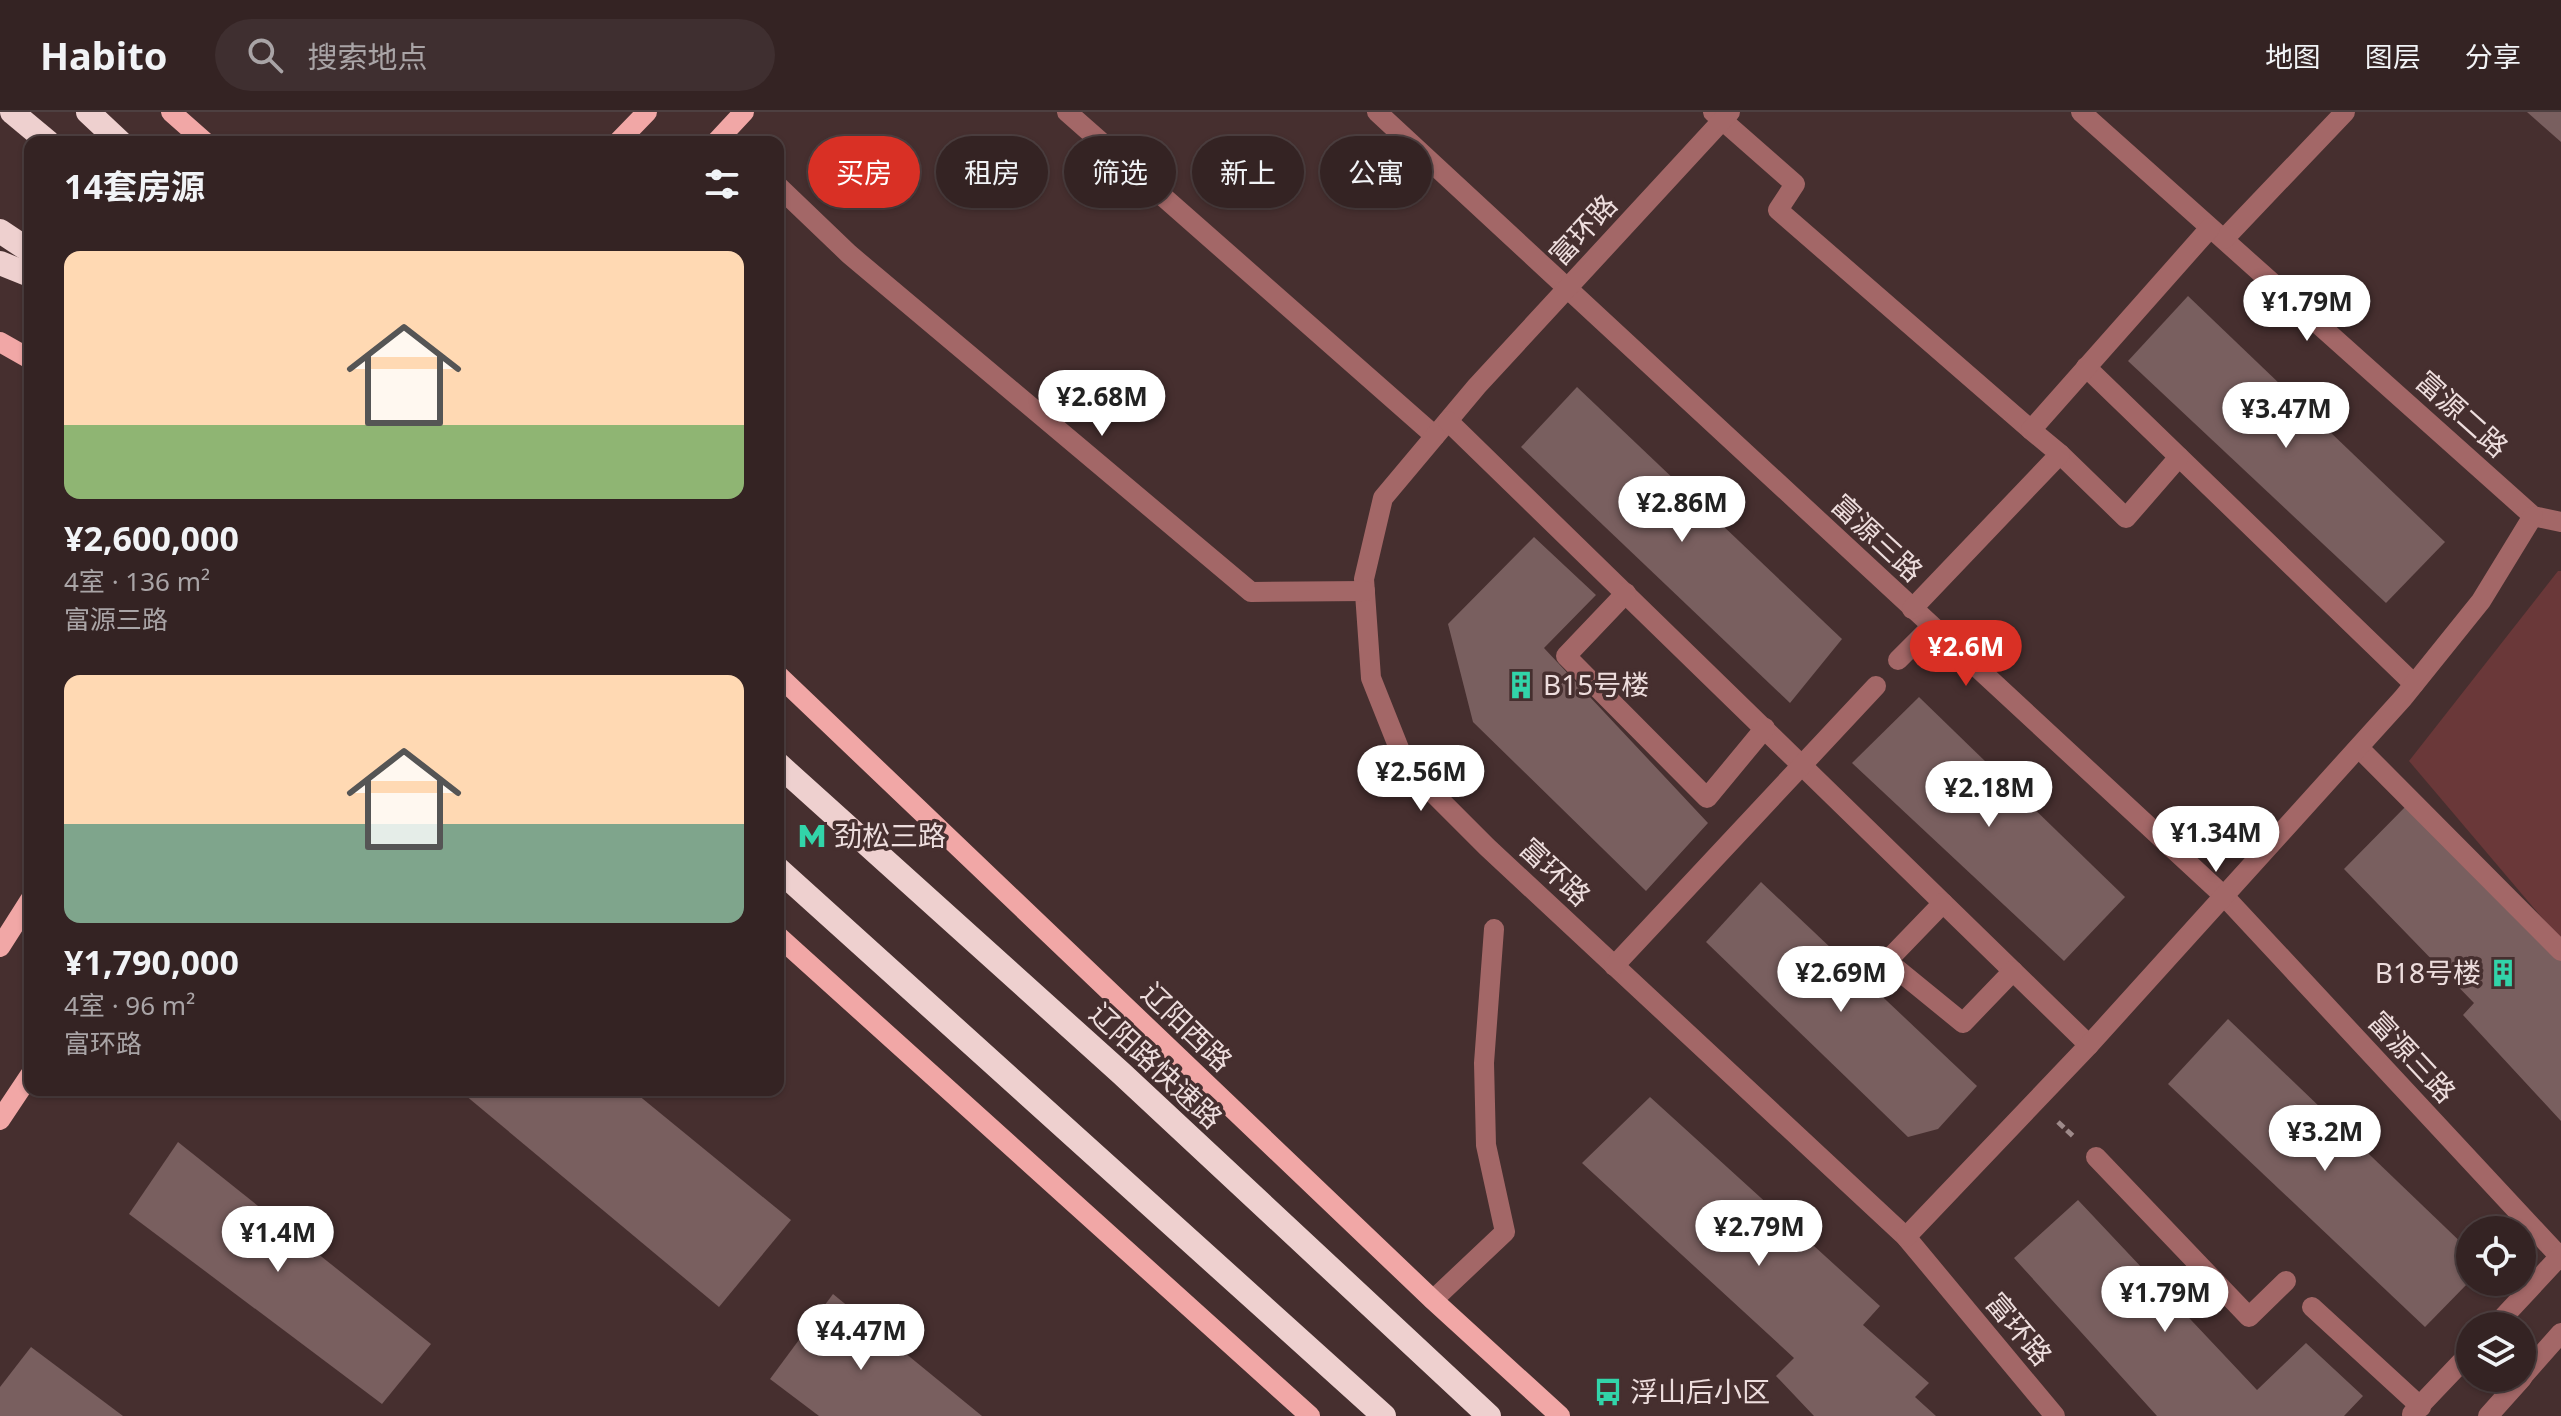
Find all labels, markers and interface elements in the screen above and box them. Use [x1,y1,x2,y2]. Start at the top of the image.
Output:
search box [215,19,775,91]
text: Habito [40,29,167,81]
icon: search [243,33,287,77]
text: 搜索地点 [307,36,427,77]
text: 地图 [2265,37,2321,75]
text: 图层 [2365,37,2421,75]
text: 分享 [2465,37,2521,75]
chip: 买房 [808,136,920,208]
chip: 租房 [936,136,1048,208]
chip: 筛选 [1064,136,1176,208]
chip: 新上 [1192,136,1304,208]
chip: 公寓 [1320,136,1432,208]
icon: filters [700,162,744,206]
text: 14套房源 [64,163,205,209]
street label: 富环路 [1540,186,1625,273]
pin: ¥1.79M [2242,275,2372,343]
text: ¥1.79M [2261,283,2353,319]
icon: home [332,303,476,447]
street label: 富源二路 [2408,362,2517,465]
pin: ¥2.68M [1037,370,1167,438]
text: ¥2.68M [1056,378,1148,414]
pin: ¥3.47M [2221,382,2351,450]
text: ¥3.47M [2240,390,2332,426]
pin: ¥2.86M [1617,476,1747,544]
text: ¥2.86M [1636,484,1728,520]
street label: 富源三路 [1824,485,1932,589]
text: ¥2,600,000 [64,515,239,561]
text: 4室 · 136 m² [64,563,210,599]
text: 富源三路 [64,601,168,637]
pin: ¥2.6M [1910,620,2022,688]
text: ¥2.6M [1928,628,2004,664]
place label: B15号楼 [1543,665,1649,703]
building icon: B15号楼 [1506,670,1536,700]
icon: home [332,727,476,871]
pin: ¥2.56M [1356,745,1486,813]
text: ¥2.56M [1375,753,1467,789]
pin: ¥2.18M [1924,761,2054,829]
text: ¥2.18M [1943,769,2035,805]
pin: ¥1.34M [2151,806,2281,874]
text: ¥1.34M [2170,814,2262,850]
place label: 劲松三路 [834,816,946,854]
metro station icon: 劲松三路 [797,821,827,851]
street label: 富环路 [1512,829,1599,914]
text: ¥1,790,000 [64,939,239,985]
pin: ¥2.69M [1776,946,1906,1014]
place label: B18号楼 [2375,953,2481,991]
text: ¥2.69M [1795,954,1887,990]
building icon: B18号楼 [2488,958,2518,988]
street label: 辽阳西路 [1134,974,1241,1079]
text: 4室 · 96 m² [64,987,195,1023]
street label: 辽阳路快速路 [1082,994,1231,1136]
street label: 富源三路 [2361,1002,2465,1110]
text: 富环路 [64,1025,142,1061]
pin: ¥3.2M [2269,1105,2381,1173]
text: ¥3.2M [2287,1113,2363,1149]
pin: ¥2.79M [1694,1200,1824,1268]
pin: ¥1.4M [222,1206,334,1274]
text: ¥2.79M [1713,1208,1805,1244]
text: ¥1.4M [240,1214,316,1250]
map controls [2456,1216,2536,1392]
button: locate [2456,1216,2536,1296]
pin: ¥1.79M [2100,1266,2230,1334]
text: ¥1.79M [2119,1274,2211,1310]
street label: 富环路 [1978,1284,2061,1373]
pin: ¥4.47M [796,1304,926,1372]
text: ¥4.47M [815,1312,907,1348]
button: layers [2456,1312,2536,1392]
place label: 浮山后小区 [1630,1372,1770,1410]
bus stop icon: 浮山后小区 [1593,1377,1623,1407]

